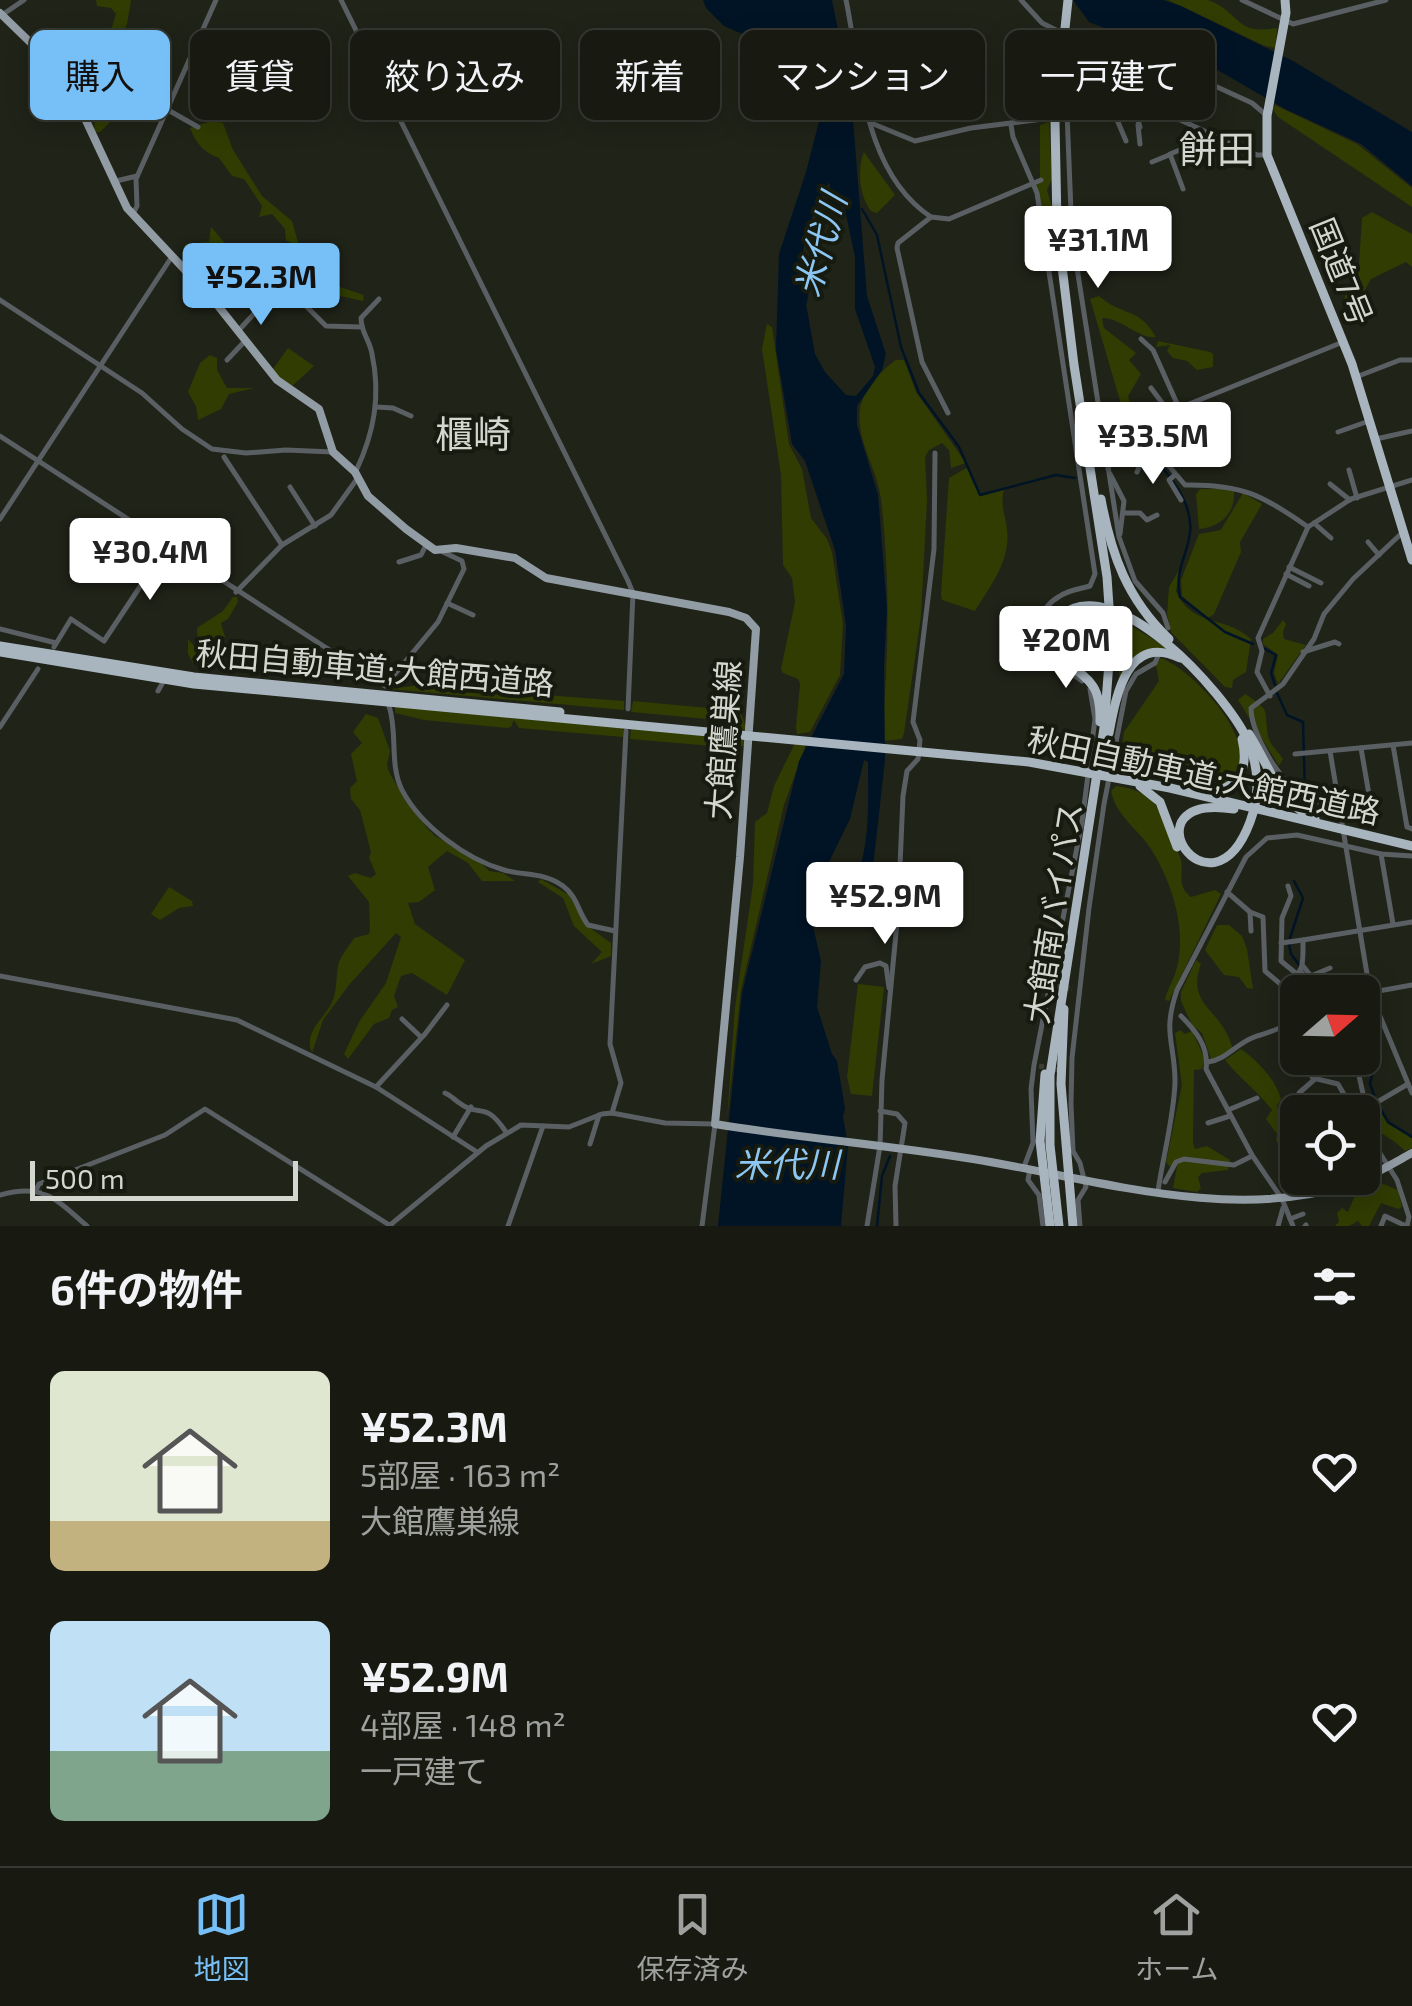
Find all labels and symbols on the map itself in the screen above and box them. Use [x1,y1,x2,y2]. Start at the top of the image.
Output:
district label: 餅田 [1179,125,1255,171]
water label: 米代川 [784,184,855,301]
pin: ¥31.1M [1017,206,1179,291]
street label: 国道7号 [1304,212,1382,330]
pin: ¥52.3M [180,243,342,328]
pin: ¥33.5M [1072,402,1234,487]
district label: 櫃崎 [435,410,511,456]
pin: ¥30.4M [69,518,231,603]
pin: ¥20M [1007,606,1125,691]
street label: 秋田自動車道;大館西道路 [194,632,556,702]
street label: 大館鷹巣線 [697,659,747,821]
street label: 秋田自動車道;大館西道路 [1025,718,1384,830]
street label: 大館南バイパス [1016,799,1088,1026]
pin: ¥52.9M [804,862,966,947]
north arrow [1280,975,1380,1075]
water label: 米代川 [734,1142,843,1184]
scale bar [30,1156,298,1200]

